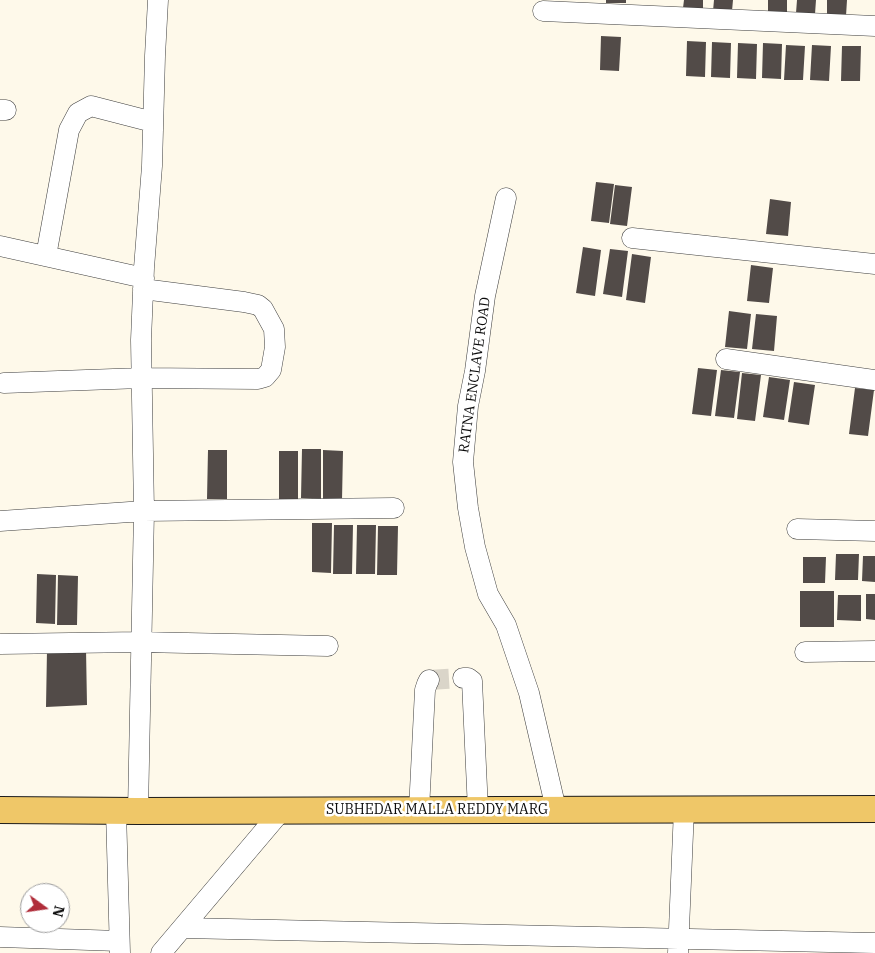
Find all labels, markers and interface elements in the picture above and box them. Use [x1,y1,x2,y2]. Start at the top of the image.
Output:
street label: RATNA ENCLAVE ROAD [456,296,494,454]
street label: SUBHEDAR MALLA REDDY MARG [326,802,548,818]
north arrow [20,883,70,933]
text: N [49,904,69,919]

